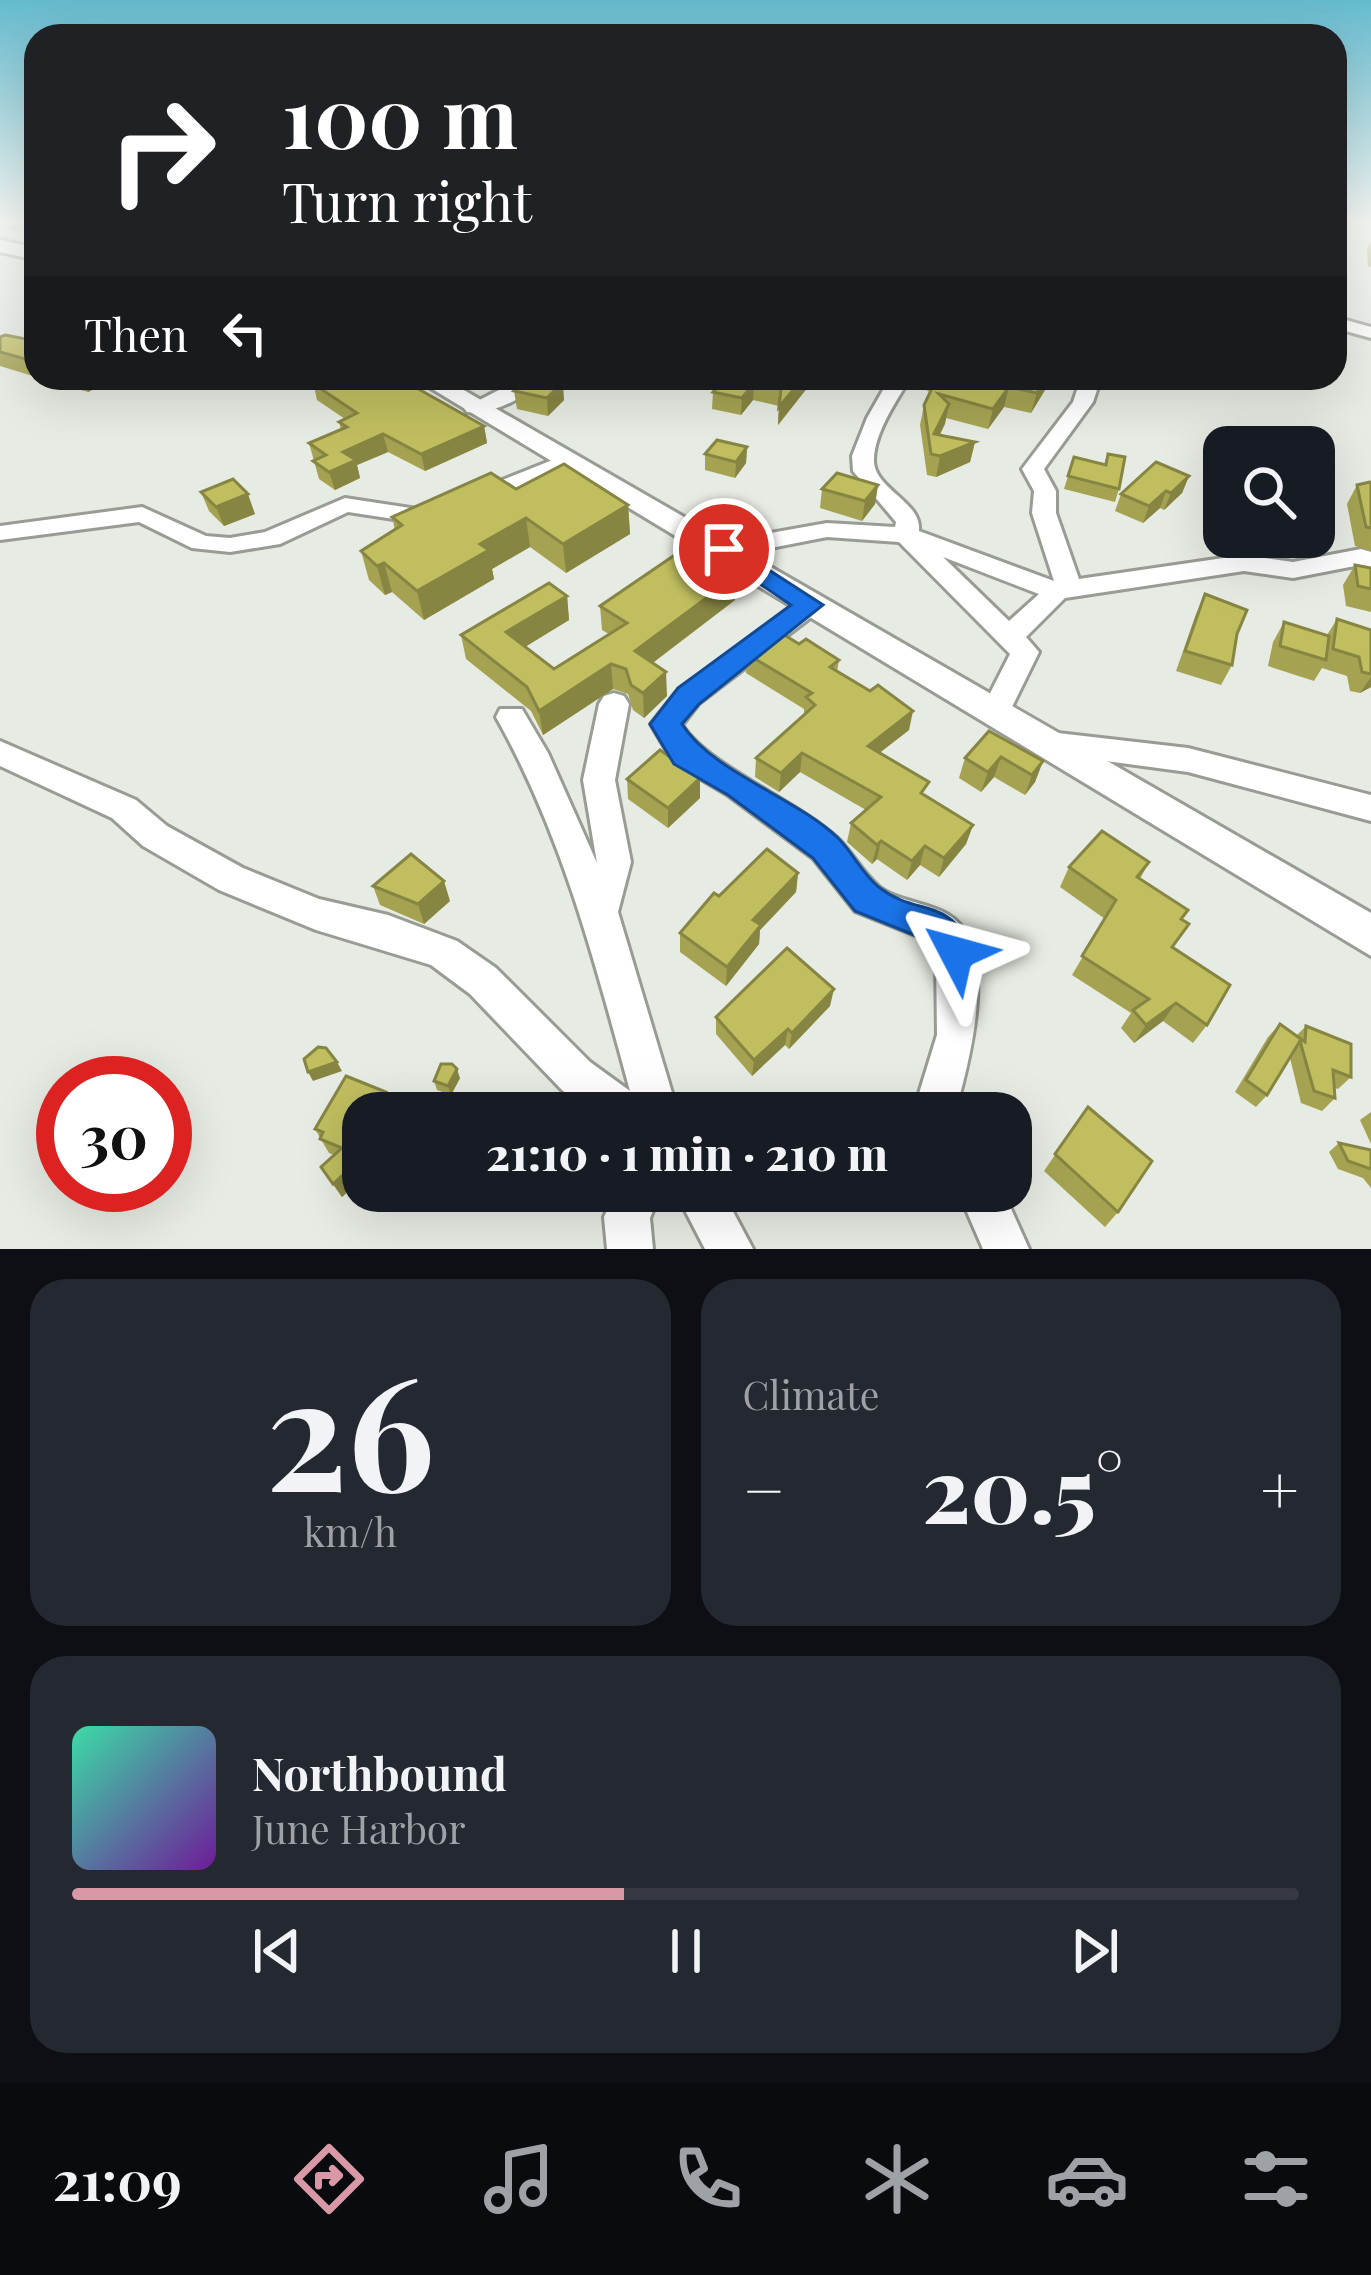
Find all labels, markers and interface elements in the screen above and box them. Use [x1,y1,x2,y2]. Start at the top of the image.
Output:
text: 100 m [282,58,518,170]
icon: right [84,72,240,228]
text: Turn right [282,165,532,237]
icon: left [212,300,278,366]
text: Then [84,303,188,363]
map controls [1203,426,1335,558]
button: search [1203,426,1335,558]
pin [673,498,775,600]
icon: arrive [691,516,757,582]
position arrow [893,890,1019,1016]
speed limit sign: 30 [36,1056,192,1212]
text: 21:10 · 1 min · 210 m [486,1122,888,1182]
text: 26 [266,1323,435,1531]
text: Climate [743,1368,880,1420]
text: 20.5° [922,1427,1123,1547]
text: − [743,1444,785,1532]
text: + [1260,1444,1299,1532]
text: km/h [303,1505,397,1557]
text: Northbound [252,1742,507,1802]
text: June Harbor [252,1802,466,1854]
icon: previous [244,1918,310,1984]
icon: pause [653,1918,719,1984]
icon: next [1062,1918,1128,1984]
icon: directions [287,2137,371,2221]
icon: music [477,2137,561,2221]
icon: phone [666,2137,750,2221]
icon: climate [855,2137,939,2221]
icon: car [1045,2137,1129,2221]
icon: filters [1234,2137,1318,2221]
text: 21:09 [53,2143,182,2215]

